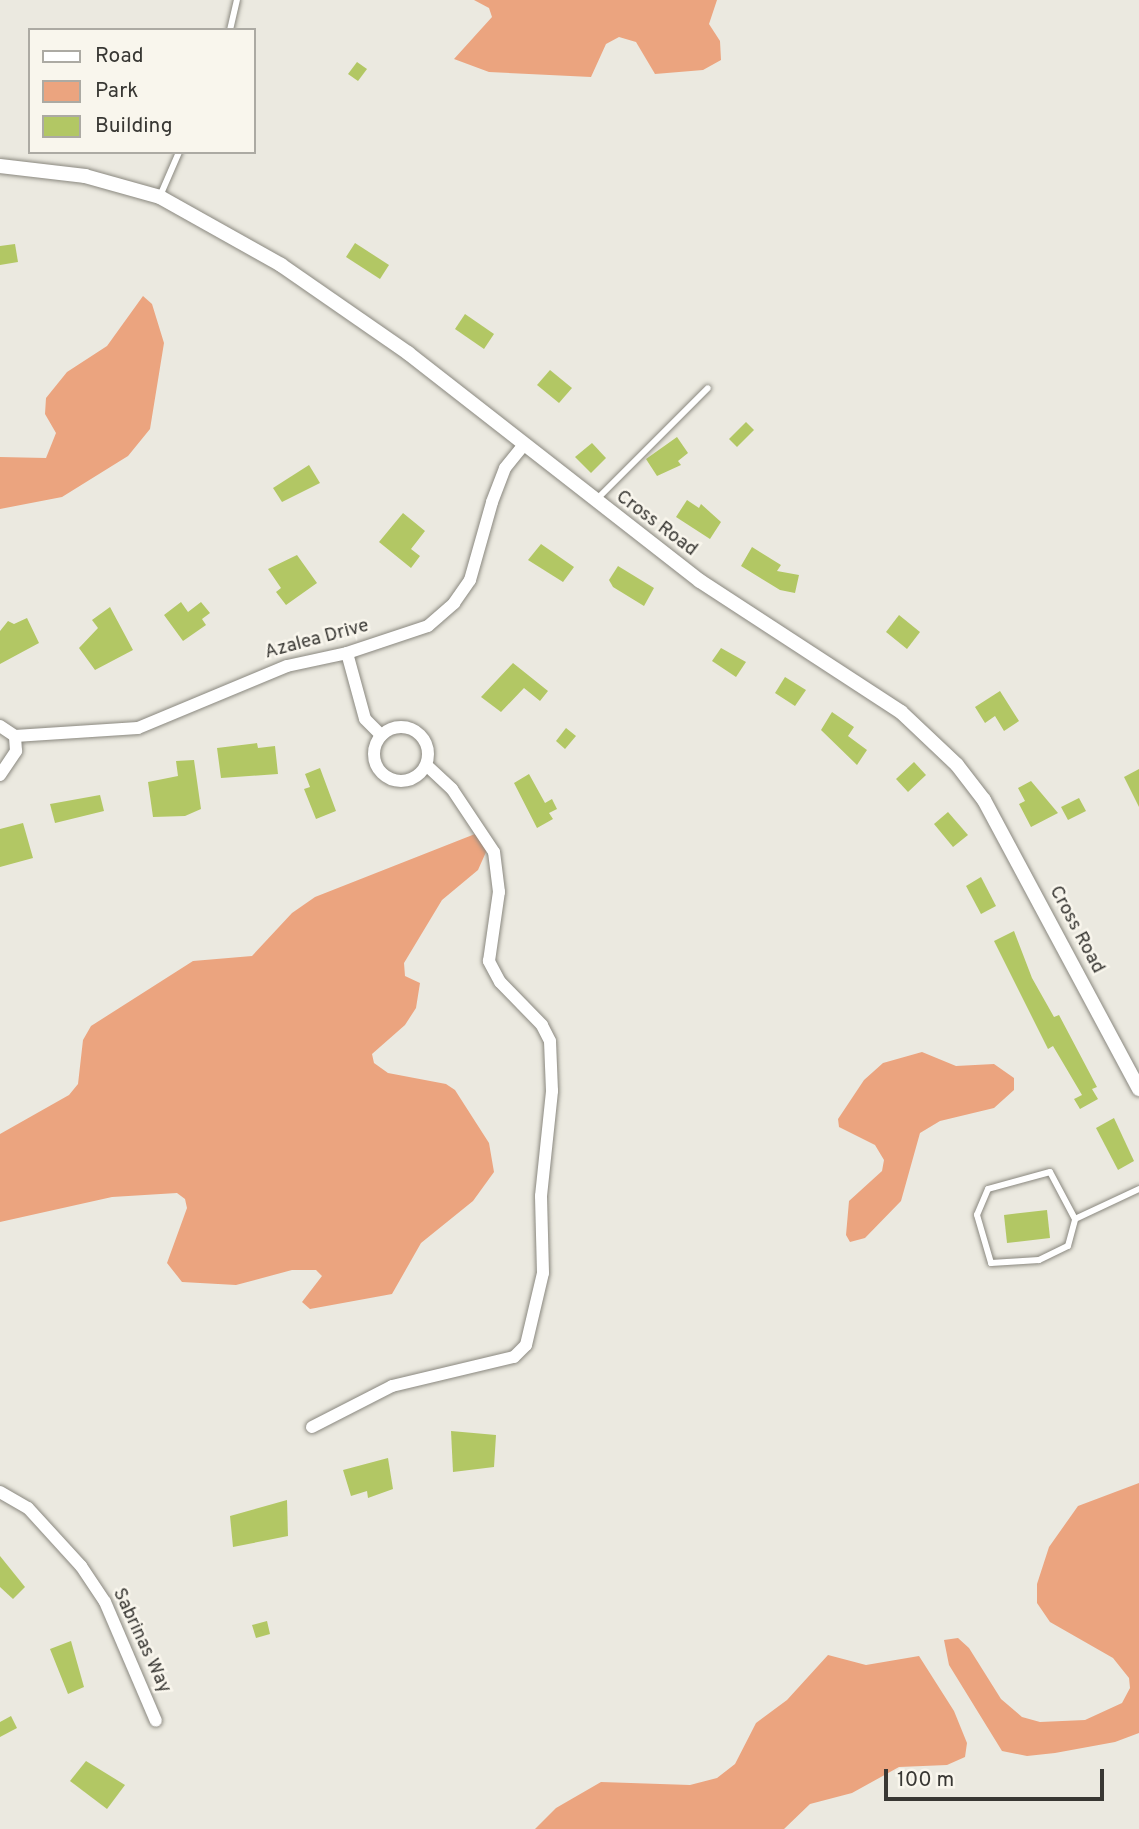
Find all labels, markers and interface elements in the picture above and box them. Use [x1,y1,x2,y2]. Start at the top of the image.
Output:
legend [28,28,256,154]
text: Road [95,43,144,70]
text: Park [95,78,138,105]
text: Building [95,113,173,140]
street label: Cross Road [611,486,701,562]
street label: Azalea Drive [262,615,372,665]
street label: Cross Road [1043,882,1109,978]
street label: Sabrinas Way [107,1585,175,1697]
scale bar [887,1756,1108,1800]
text: 100 m [897,1767,954,1794]

